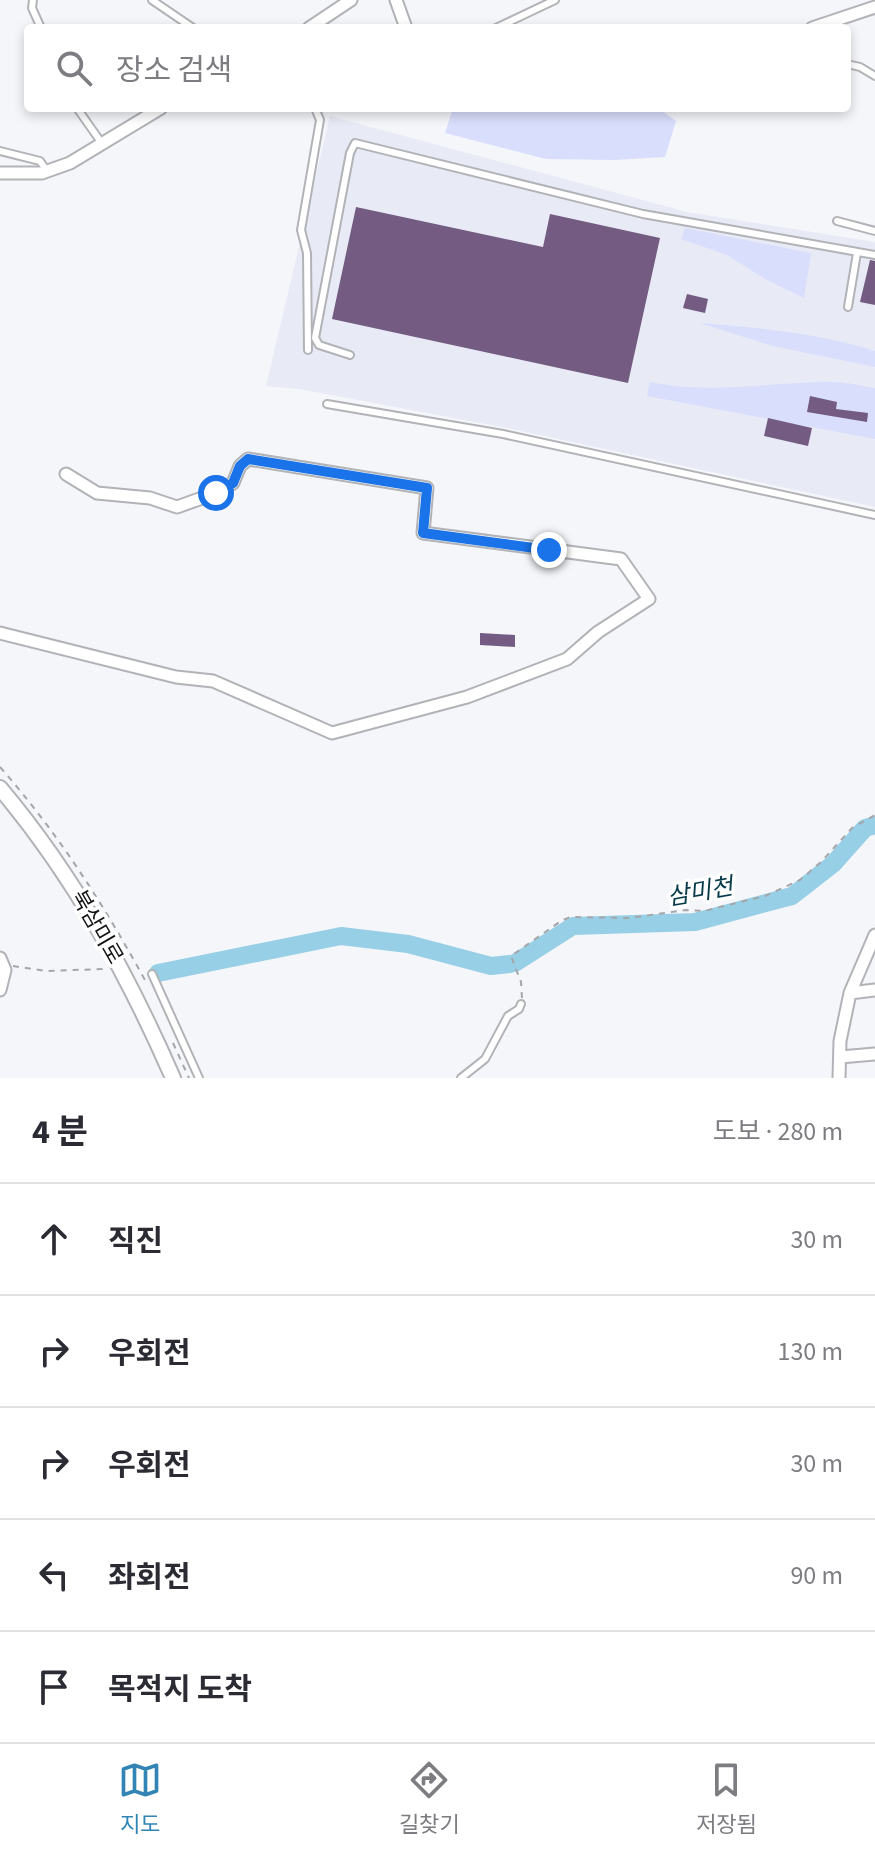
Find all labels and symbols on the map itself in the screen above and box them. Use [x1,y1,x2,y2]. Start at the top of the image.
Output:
route start [198,475,234,511]
route end [531,532,567,568]
water label: 삼미천 [664,869,739,915]
street label: 북삼미로 [63,884,131,970]

